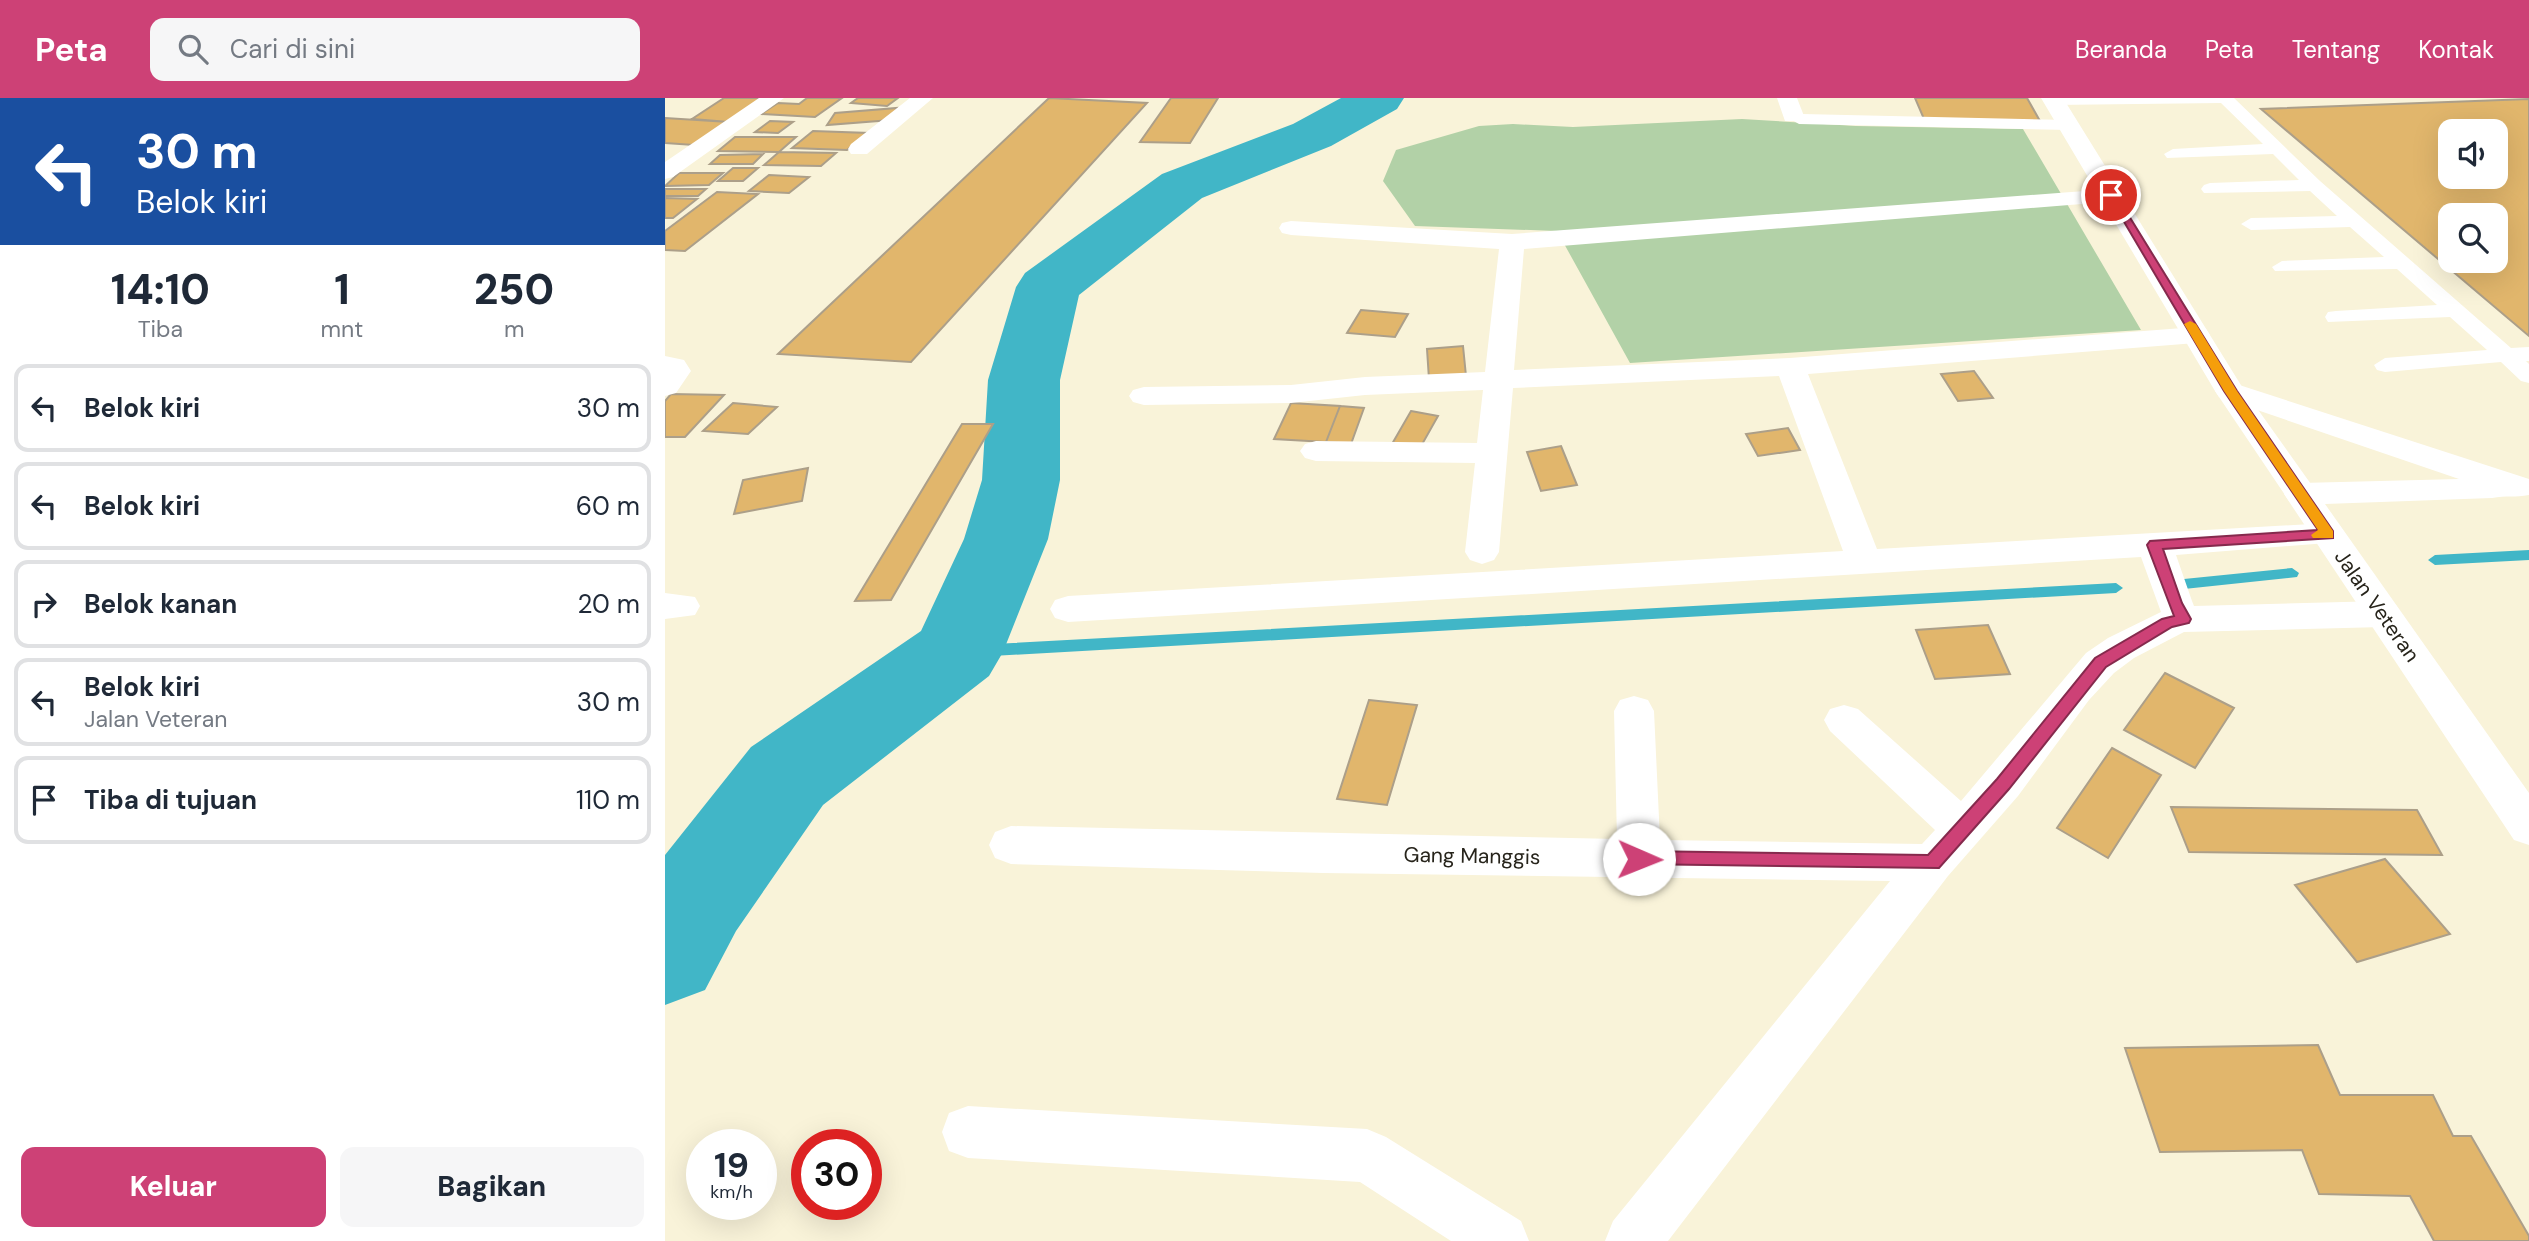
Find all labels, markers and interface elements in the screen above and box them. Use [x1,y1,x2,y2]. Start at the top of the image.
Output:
search box [150,18,640,81]
text: Peta [35,28,108,71]
icon: search [174,30,212,68]
text: Cari di sini [230,32,355,66]
text: Beranda [2075,34,2167,65]
text: Peta [2205,34,2254,65]
text: Tentang [2292,34,2380,65]
text: Kontak [2418,34,2494,65]
text: 30 m [136,119,258,183]
map controls [2438,119,2508,273]
button: sound [2438,119,2508,189]
icon: left [21,126,112,217]
pin [2081,165,2141,225]
icon: arrive [2092,176,2130,214]
text: Belok kiri [136,181,268,223]
button: search [2438,203,2508,273]
text: 14:10 [111,262,210,317]
text: 1 [334,262,350,317]
text: 250 [474,262,554,317]
text: Tiba [138,314,183,344]
text: mnt [321,314,363,344]
text: m [504,314,524,344]
icon: left [25,389,63,427]
text: Belok kiri [84,391,200,425]
text: 30 m [577,391,640,425]
icon: left [25,487,63,525]
text: Belok kiri [84,489,200,523]
text: 60 m [576,489,640,523]
street label: Jalan Veteran [2328,544,2426,668]
icon: right [25,585,63,623]
text: Belok kanan [84,587,237,621]
text: 20 m [577,587,640,621]
text: Belok kiri [84,670,200,704]
icon: left [25,683,63,721]
text: 30 m [577,685,640,719]
text: Jalan Veteran [84,704,228,734]
icon: arrive [25,781,63,819]
text: Tiba di tujuan [84,783,257,817]
text: 110 m [576,783,640,817]
position arrow [1602,822,1676,896]
street label: Gang Manggis [1403,841,1541,871]
speed limit sign: 30 [791,1129,882,1220]
text: 19 [714,1142,749,1188]
button: Keluar [21,1147,326,1227]
button: Bagikan [340,1147,644,1227]
text: km/h [710,1180,753,1204]

